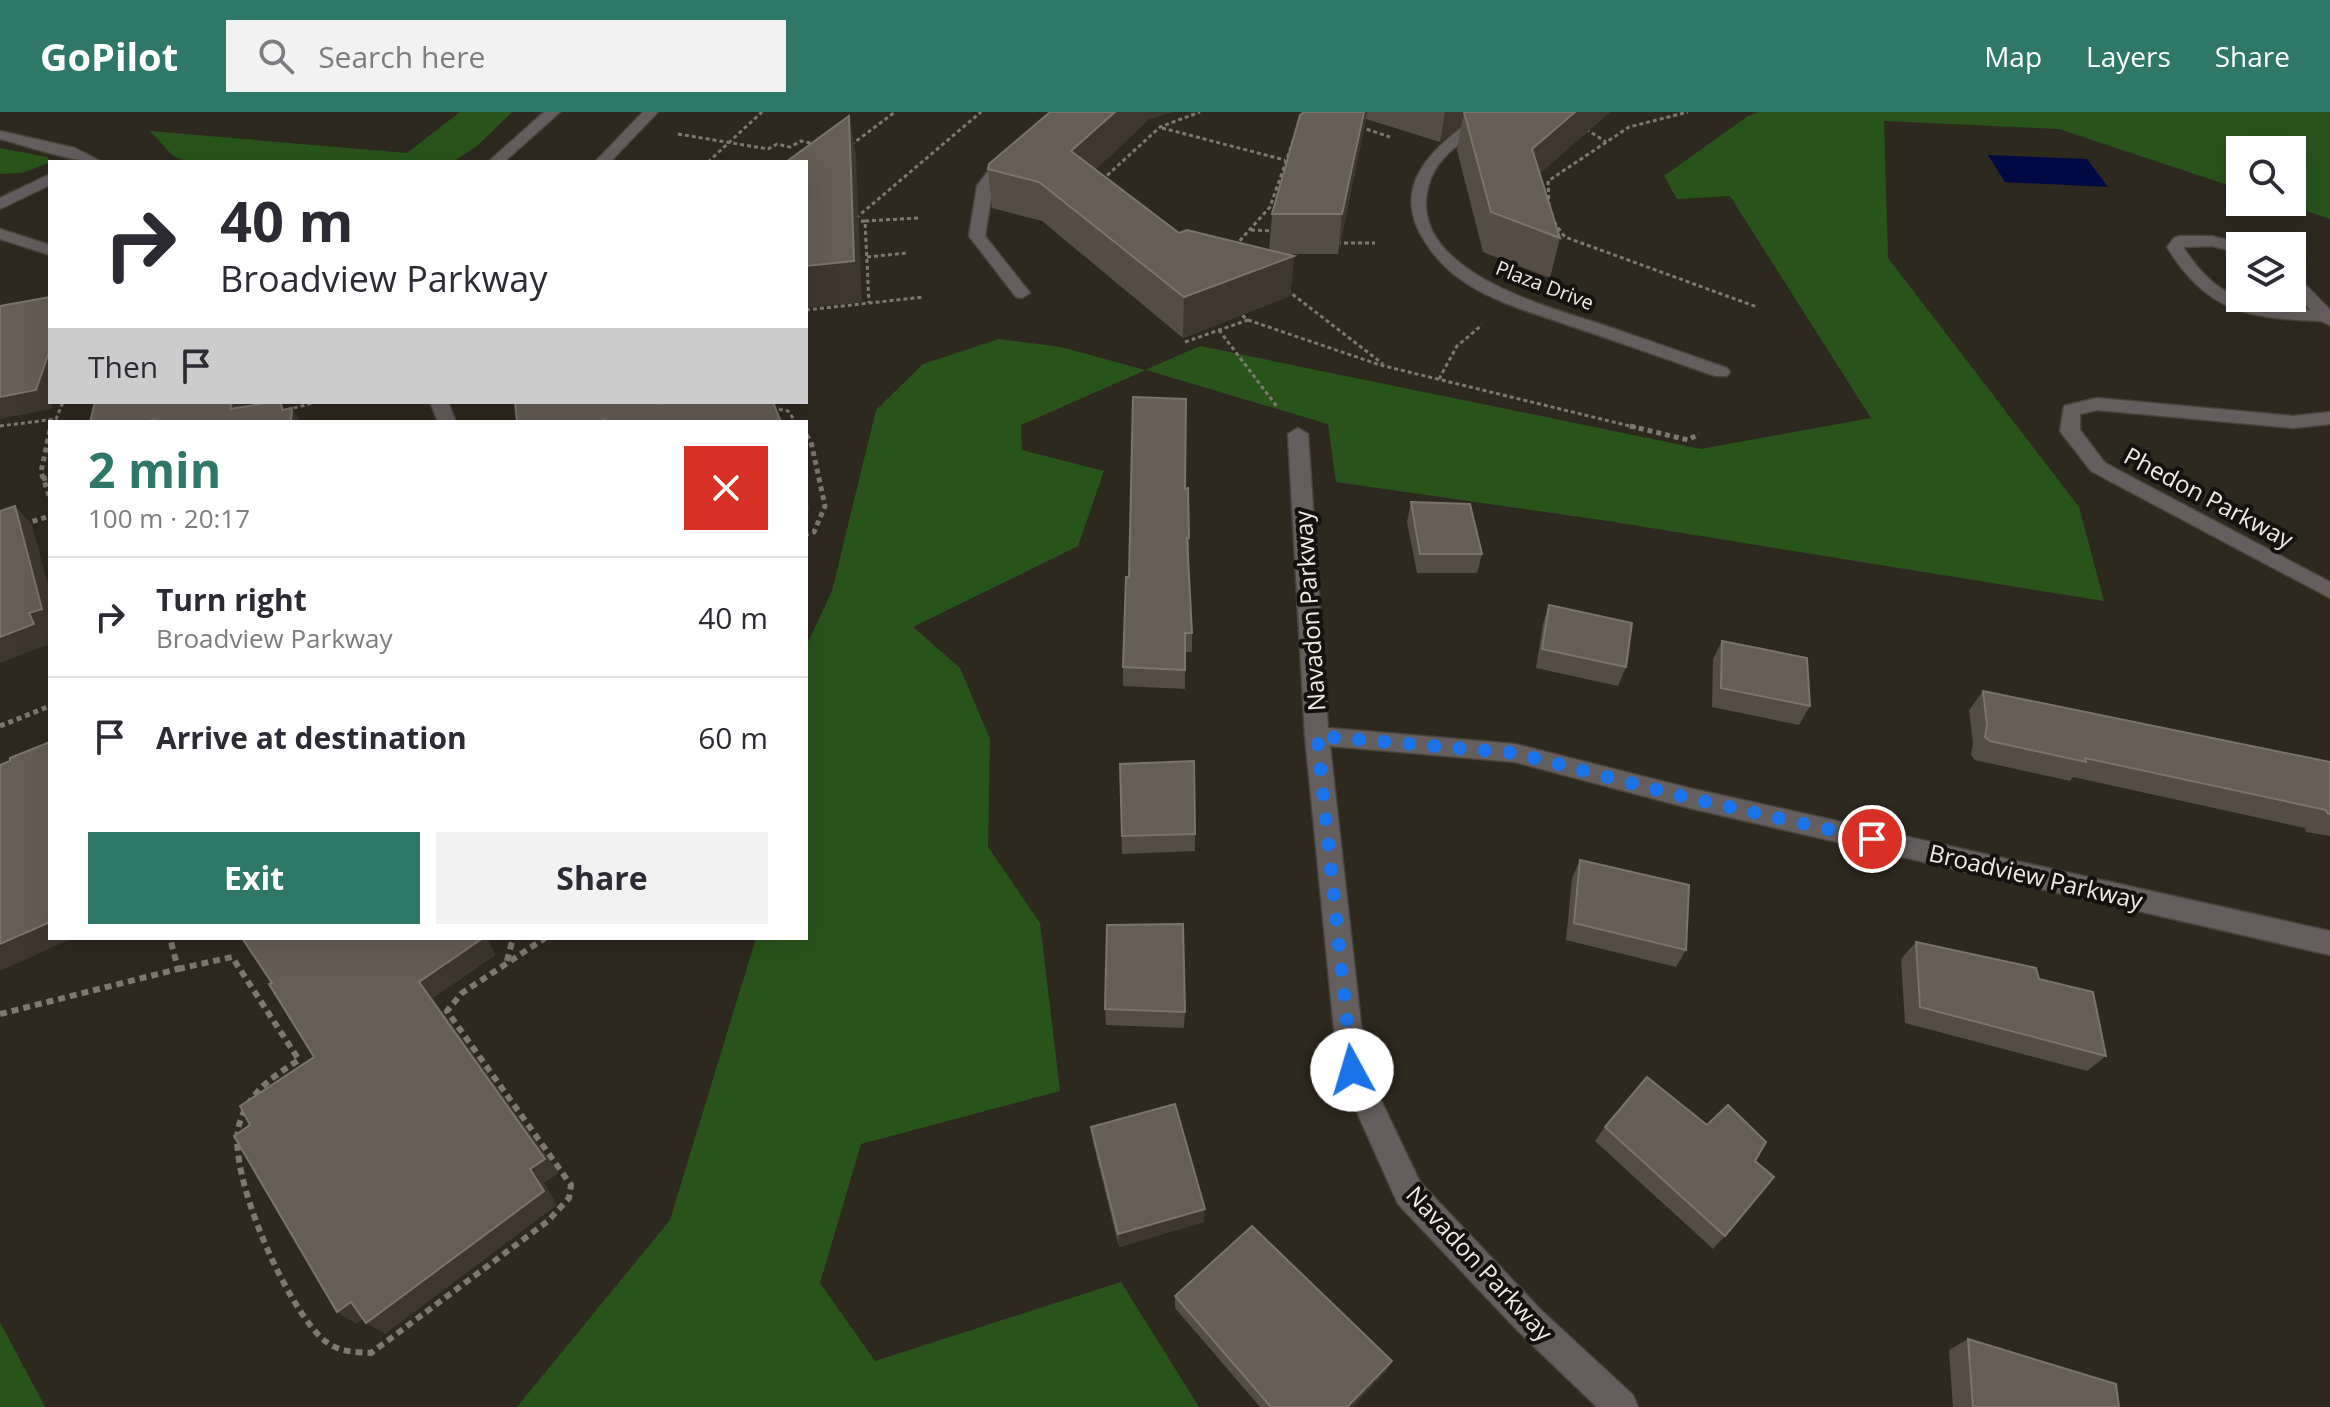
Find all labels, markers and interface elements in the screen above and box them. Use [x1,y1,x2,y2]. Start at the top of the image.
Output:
search box [226,20,786,92]
text: GoPilot [40,30,178,82]
icon: search [254,34,298,78]
text: Search here [318,36,485,77]
text: Map [1984,37,2042,75]
text: Layers [2086,37,2171,75]
text: Share [2215,37,2290,75]
map controls [2226,136,2306,312]
button: search [2226,136,2306,216]
text: 40 m [220,182,354,258]
icon: right [88,192,192,296]
button: layers [2226,232,2306,312]
text: Broadview Parkway [220,254,547,303]
street label: Plaza Drive [1492,254,1598,316]
icon: arrive [174,344,218,388]
text: Then [88,346,158,387]
text: 2 min [88,437,221,502]
street label: Phedon Parkway [2119,439,2300,556]
button: close [684,446,768,530]
text: 100 m · 20:17 [88,500,250,536]
street label: Navadon Parkway [1285,509,1332,712]
text: Turn right [156,579,307,620]
icon: right [88,595,132,639]
text: 40 m [698,597,768,638]
text: Broadview Parkway [156,620,392,656]
icon: arrive [88,715,132,759]
text: Arrive at destination [156,717,467,758]
text: 60 m [698,717,768,758]
pin [1838,805,1906,873]
icon: arrive [1850,817,1894,861]
button: Exit [88,832,420,924]
button: Share [436,832,768,924]
street label: Broadview Parkway [1926,835,2147,917]
position arrow [1310,1028,1394,1112]
street label: Navadon Parkway [1399,1178,1561,1348]

